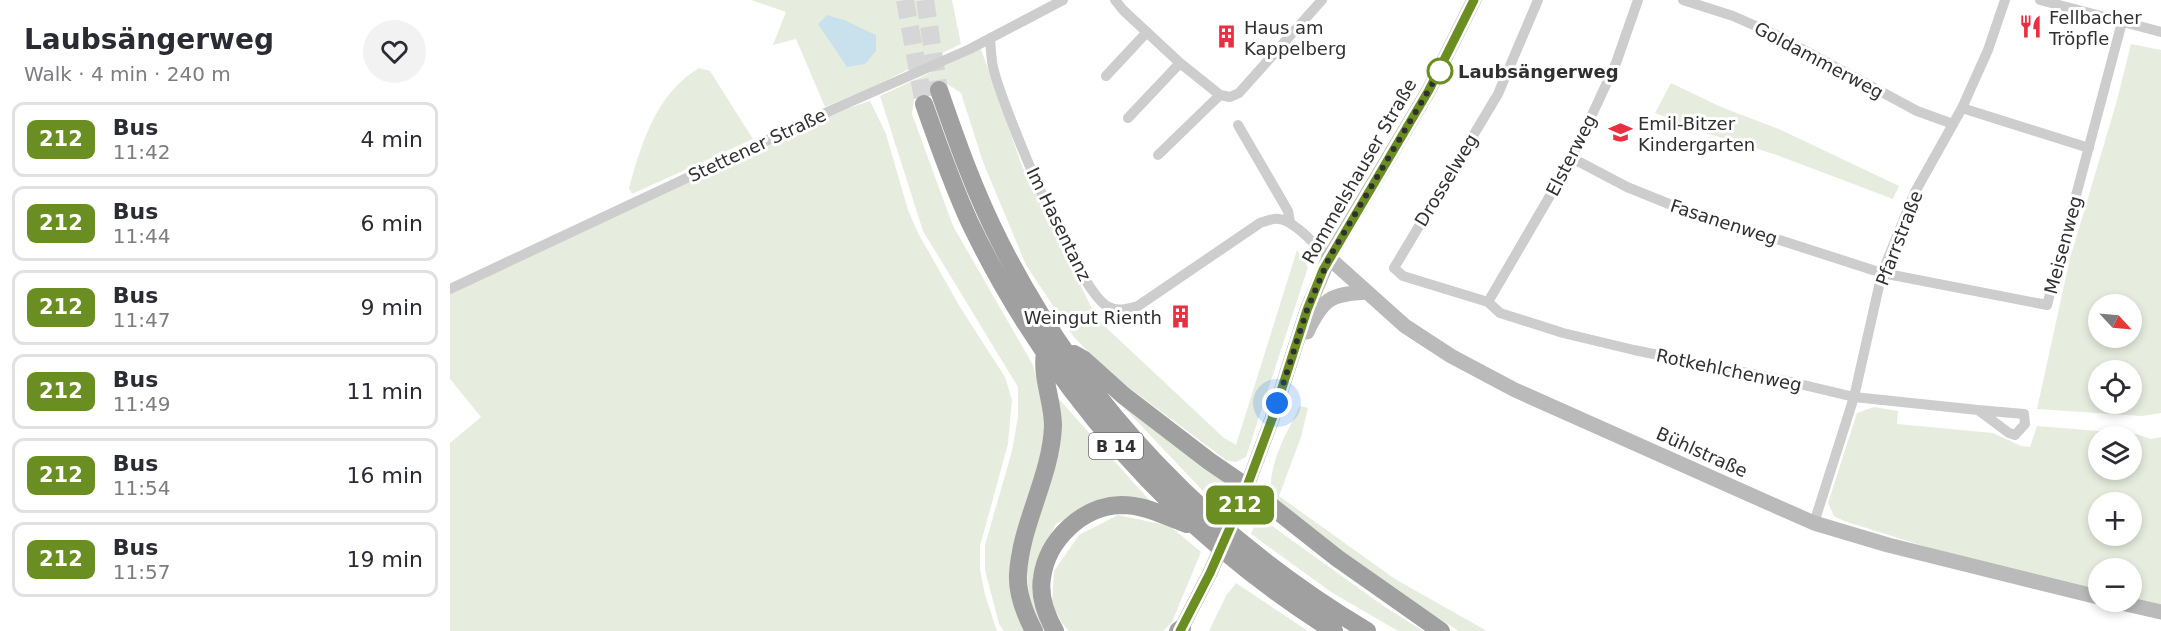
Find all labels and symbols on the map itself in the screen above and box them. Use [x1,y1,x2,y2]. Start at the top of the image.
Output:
place label: Fellbacher Tröpfle [2048,7,2142,49]
restaurant icon: Fellbacher Tröpfle [2018,14,2044,40]
place label: Haus am Kappelberg [1244,17,1346,59]
street label: Goldammerweg [1751,17,1887,103]
building icon: Haus am Kappelberg [1213,24,1239,50]
marker: Laubsängerweg [1427,58,1453,84]
place label: Laubsängerweg [1458,61,1619,82]
street label: Rommelshauser Straße [1297,75,1421,267]
street label: Stettener Straße [685,104,829,186]
street label: Elsterweg [1542,111,1600,199]
place label: Emil-Bitzer Kindergarten [1638,113,1755,155]
school or university icon: Emil-Bitzer Kindergarten [1607,120,1633,146]
street label: Drosselweg [1410,130,1482,230]
street label: Im Hasentanz [1022,164,1096,284]
street label: Pfarrstraße [1871,188,1927,288]
street label: Meisenweg [2040,194,2086,296]
street label: Fasanenweg [1668,195,1780,249]
north arrow [2088,294,2142,348]
building icon: Weingut Rienth [1167,304,1193,330]
place label: Weingut Rienth [1024,307,1162,328]
street label: Rotkehlchenweg [1654,344,1804,396]
your location [1262,388,1292,418]
street label: Bühlstraße [1653,423,1751,481]
road number: B 14 [1089,433,1143,459]
line badge: 212 [1206,486,1274,524]

